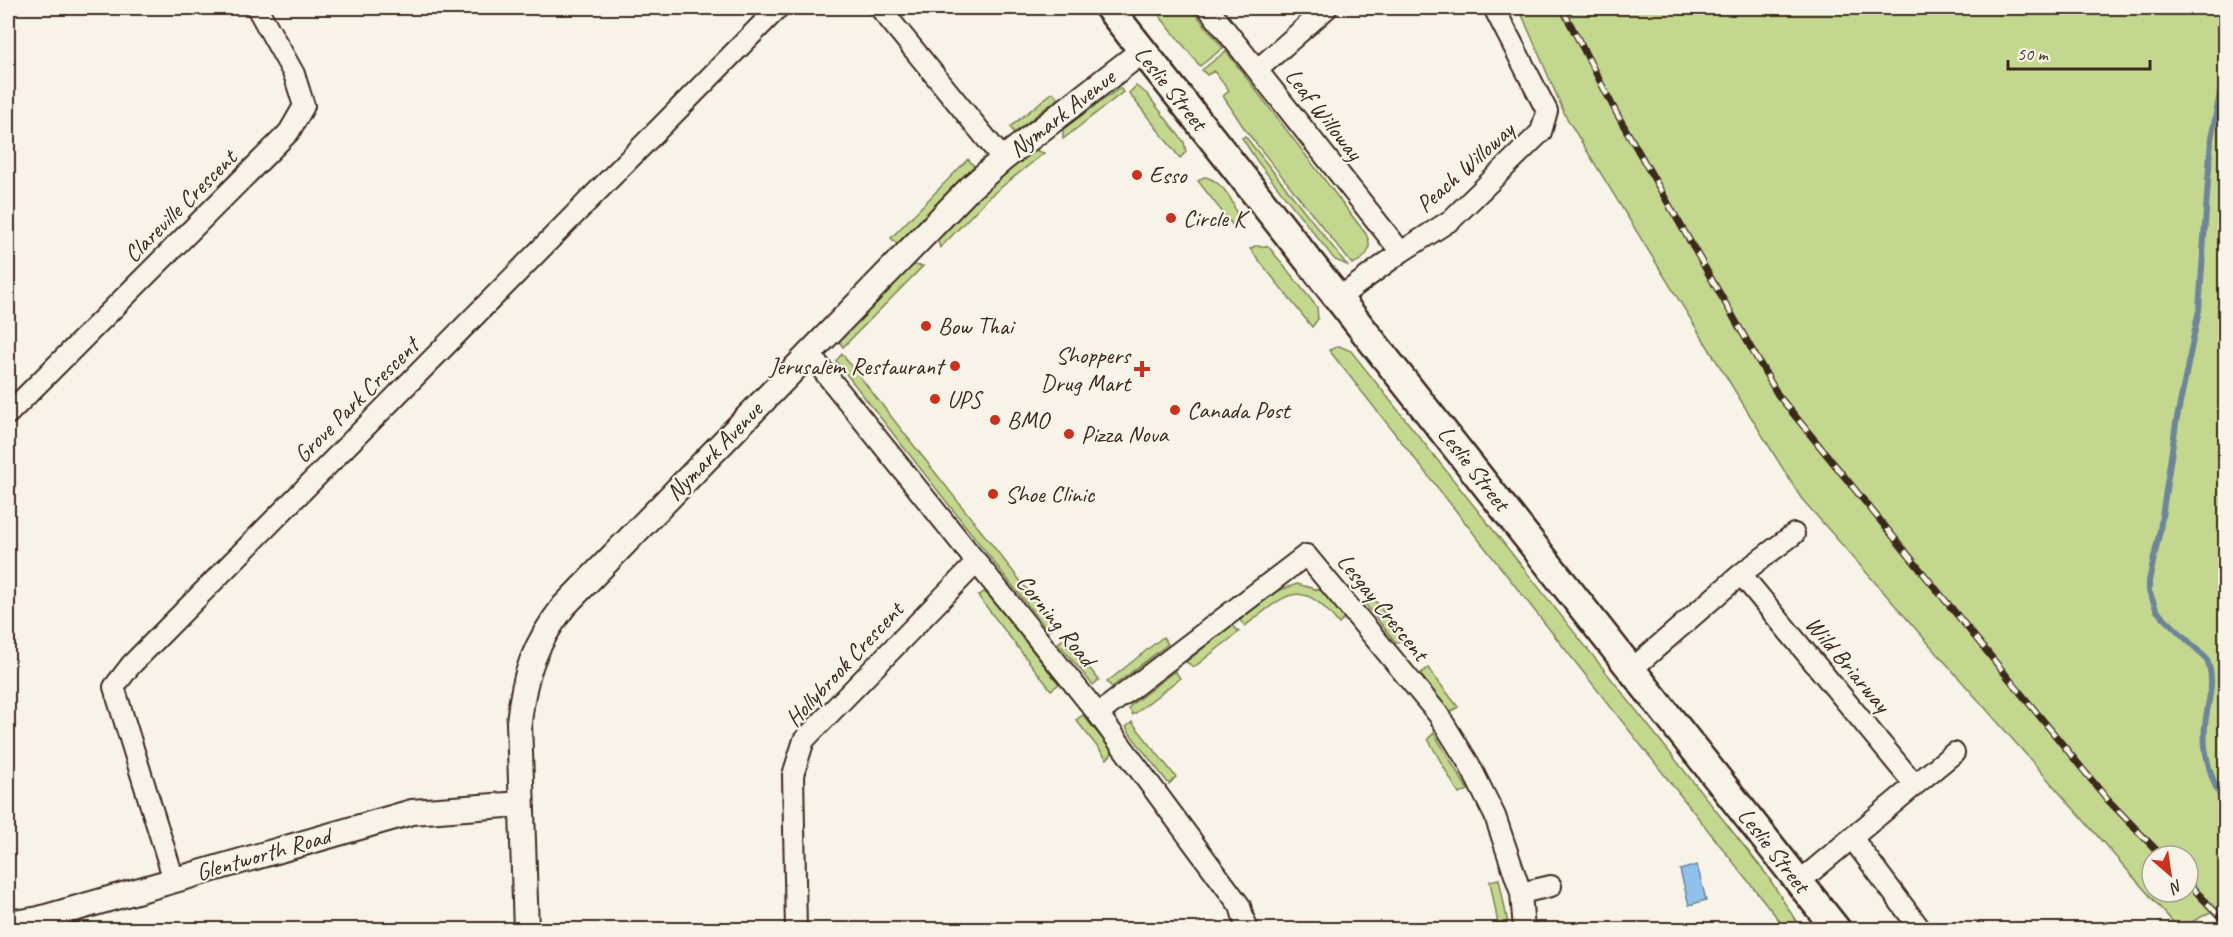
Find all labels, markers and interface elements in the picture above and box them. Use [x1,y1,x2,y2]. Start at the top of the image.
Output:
scale bar [2008,33,2150,71]
street label: Leslie Street [1128,40,1215,138]
text: 50 m [2017,43,2050,65]
street label: Nymark Avenue [1003,61,1123,164]
street label: Leaf Willoway [1279,62,1370,168]
street label: Peach Willoway [1410,114,1522,219]
street label: Clareville Crescent [117,142,244,269]
place label: Esso [1149,160,1188,190]
marker: Esso [1130,168,1144,182]
place label: Circle K [1183,203,1251,233]
marker: Circle K [1164,211,1178,225]
place label: Bow Thai [938,311,1016,341]
marker: Bow Thai [919,319,933,333]
street label: Grove Park Crescent [287,329,427,469]
place label: Shoppers Drug Mart [1041,340,1132,398]
place label: Jerusalem Restaurant [768,351,946,381]
marker: Jerusalem Restaurant [948,359,962,373]
marker: Shoppers Drug Mart [1135,362,1149,376]
place label: UPS [947,384,984,414]
marker: UPS [928,392,942,406]
street label: Nymark Avenue [659,394,770,507]
place label: Canada Post [1187,395,1291,425]
marker: Canada Post [1168,403,1182,417]
place label: BMO [1007,405,1052,435]
marker: BMO [988,413,1002,427]
place label: Pizza Nova [1081,419,1169,449]
street label: Leslie Street [1431,419,1518,518]
marker: Pizza Nova [1062,427,1076,441]
place label: Shoe Clinic [1005,479,1096,509]
marker: Shoe Clinic [986,487,1000,501]
street label: Lesgay Crescent [1331,547,1437,668]
street label: Corning Road [1010,568,1104,675]
street label: Hollybrook Crescent [778,594,911,733]
street label: Wild Briarway [1799,610,1898,720]
street label: Leslie Street [1731,801,1818,900]
street label: Glentworth Road [193,820,337,887]
north arrow [2140,844,2200,904]
text: N [2165,875,2186,899]

